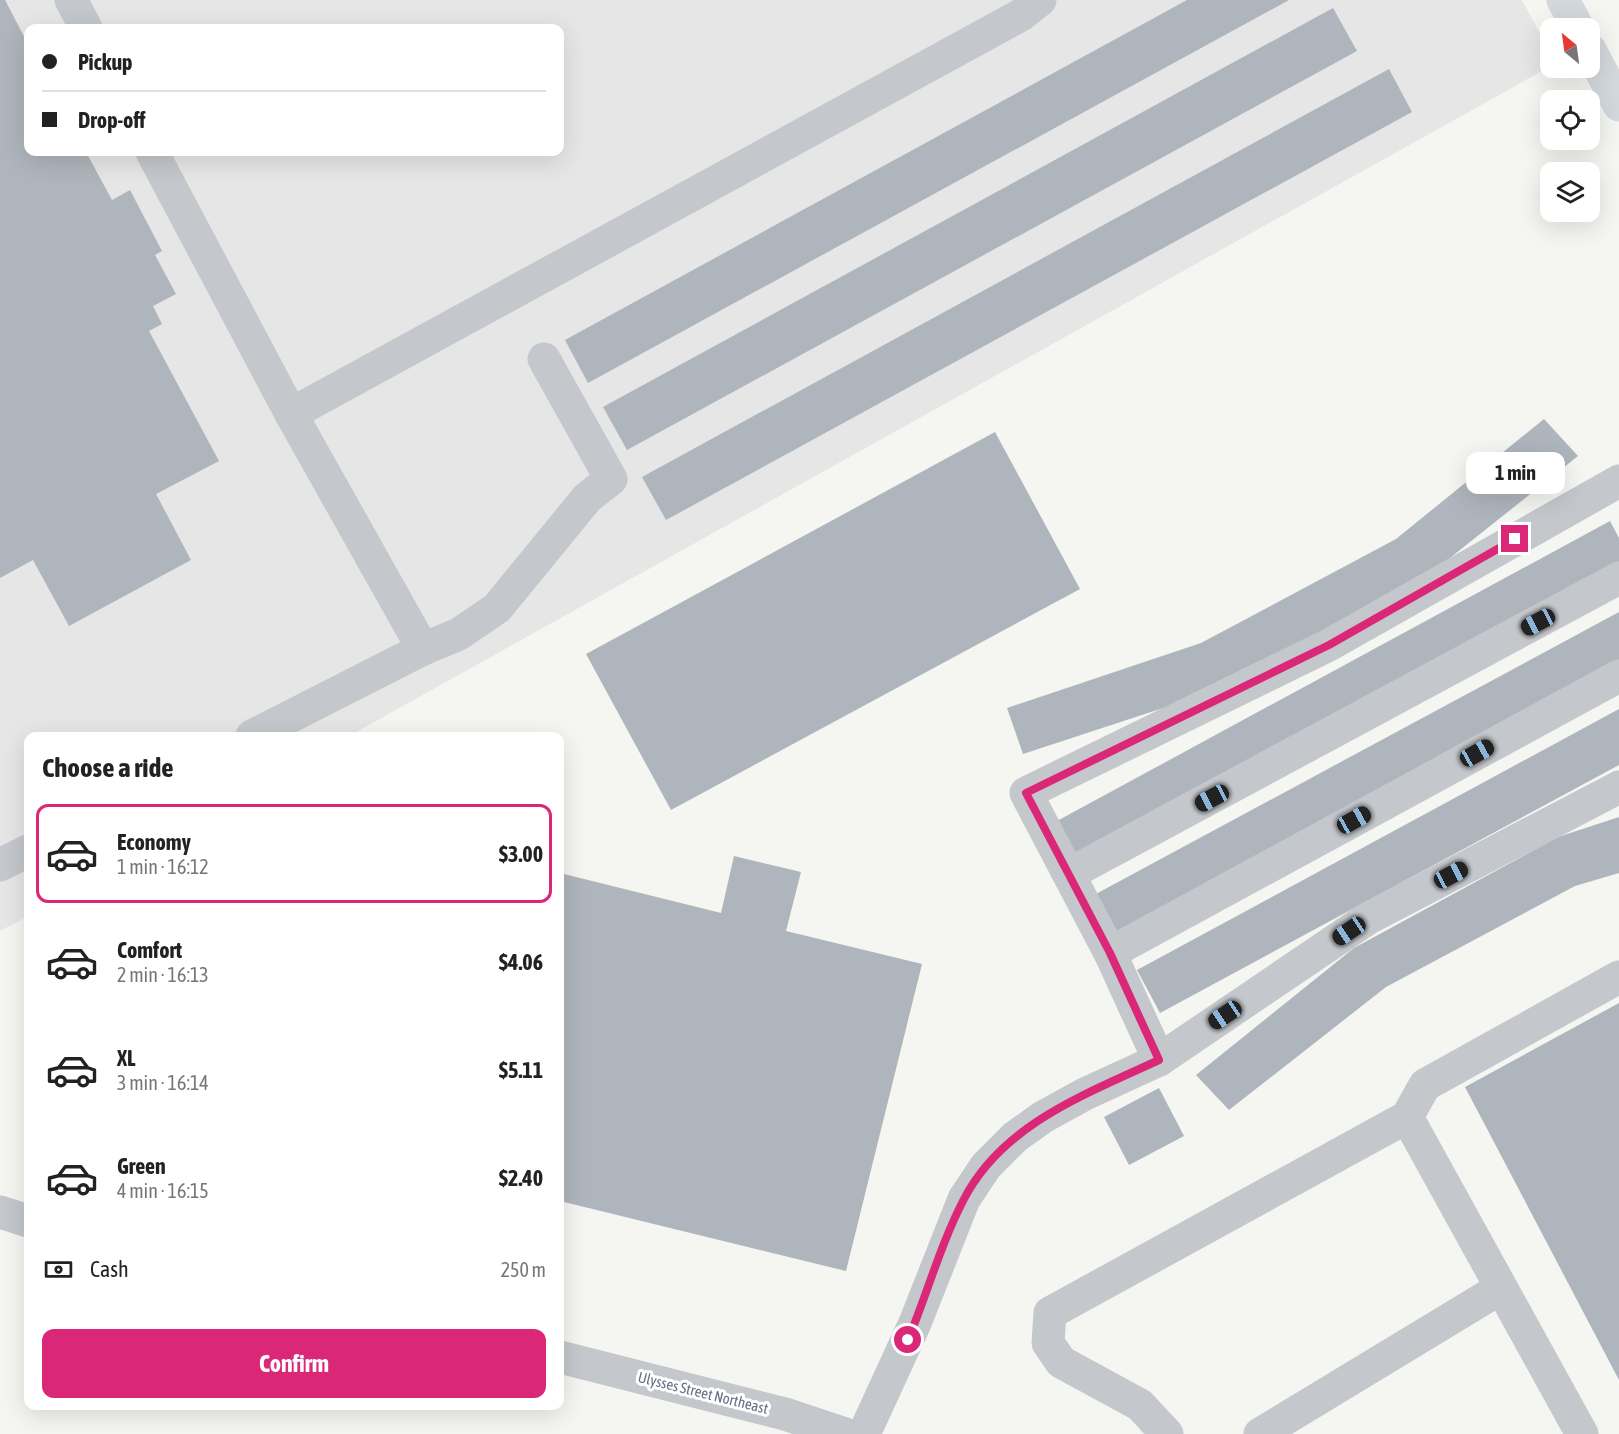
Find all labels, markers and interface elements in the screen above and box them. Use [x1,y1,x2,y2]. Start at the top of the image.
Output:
north arrow [1540,18,1600,78]
map controls [1540,18,1600,222]
text: Pickup [78,49,133,75]
button: locate [1540,90,1600,150]
text: Drop-off [78,107,145,133]
button: layers [1540,162,1600,222]
callout: 1 min [1466,452,1564,494]
text: 1 min [1495,461,1536,484]
route end [1501,525,1528,552]
car [1518,606,1558,638]
car [1457,736,1497,770]
text: Choose a ride [42,752,174,783]
car [1192,782,1232,814]
car [1334,803,1374,837]
icon: car [45,827,99,881]
text: Economy [117,829,191,855]
text: $3.00 [499,841,543,867]
text: 1 min · 16:12 [117,855,209,878]
car [1431,859,1471,891]
car [1329,913,1369,949]
icon: car [45,935,99,989]
text: Comfort [117,937,182,963]
text: $4.06 [499,949,543,975]
text: 2 min · 16:13 [117,963,209,986]
car [1205,997,1245,1033]
icon: car [45,1043,99,1097]
text: XL [117,1045,135,1071]
text: $5.11 [499,1057,543,1083]
text: 3 min · 16:14 [117,1071,209,1094]
icon: car [45,1151,99,1205]
text: Green [117,1153,166,1179]
text: $2.40 [499,1165,543,1191]
text: 4 min · 16:15 [117,1179,209,1202]
icon: cash [42,1253,75,1286]
text: Cash [90,1256,129,1282]
text: 250 m [501,1258,546,1281]
route start [894,1326,921,1353]
button: Confirm [42,1329,546,1398]
street label: Ulysses Street Northeast [636,1368,770,1417]

